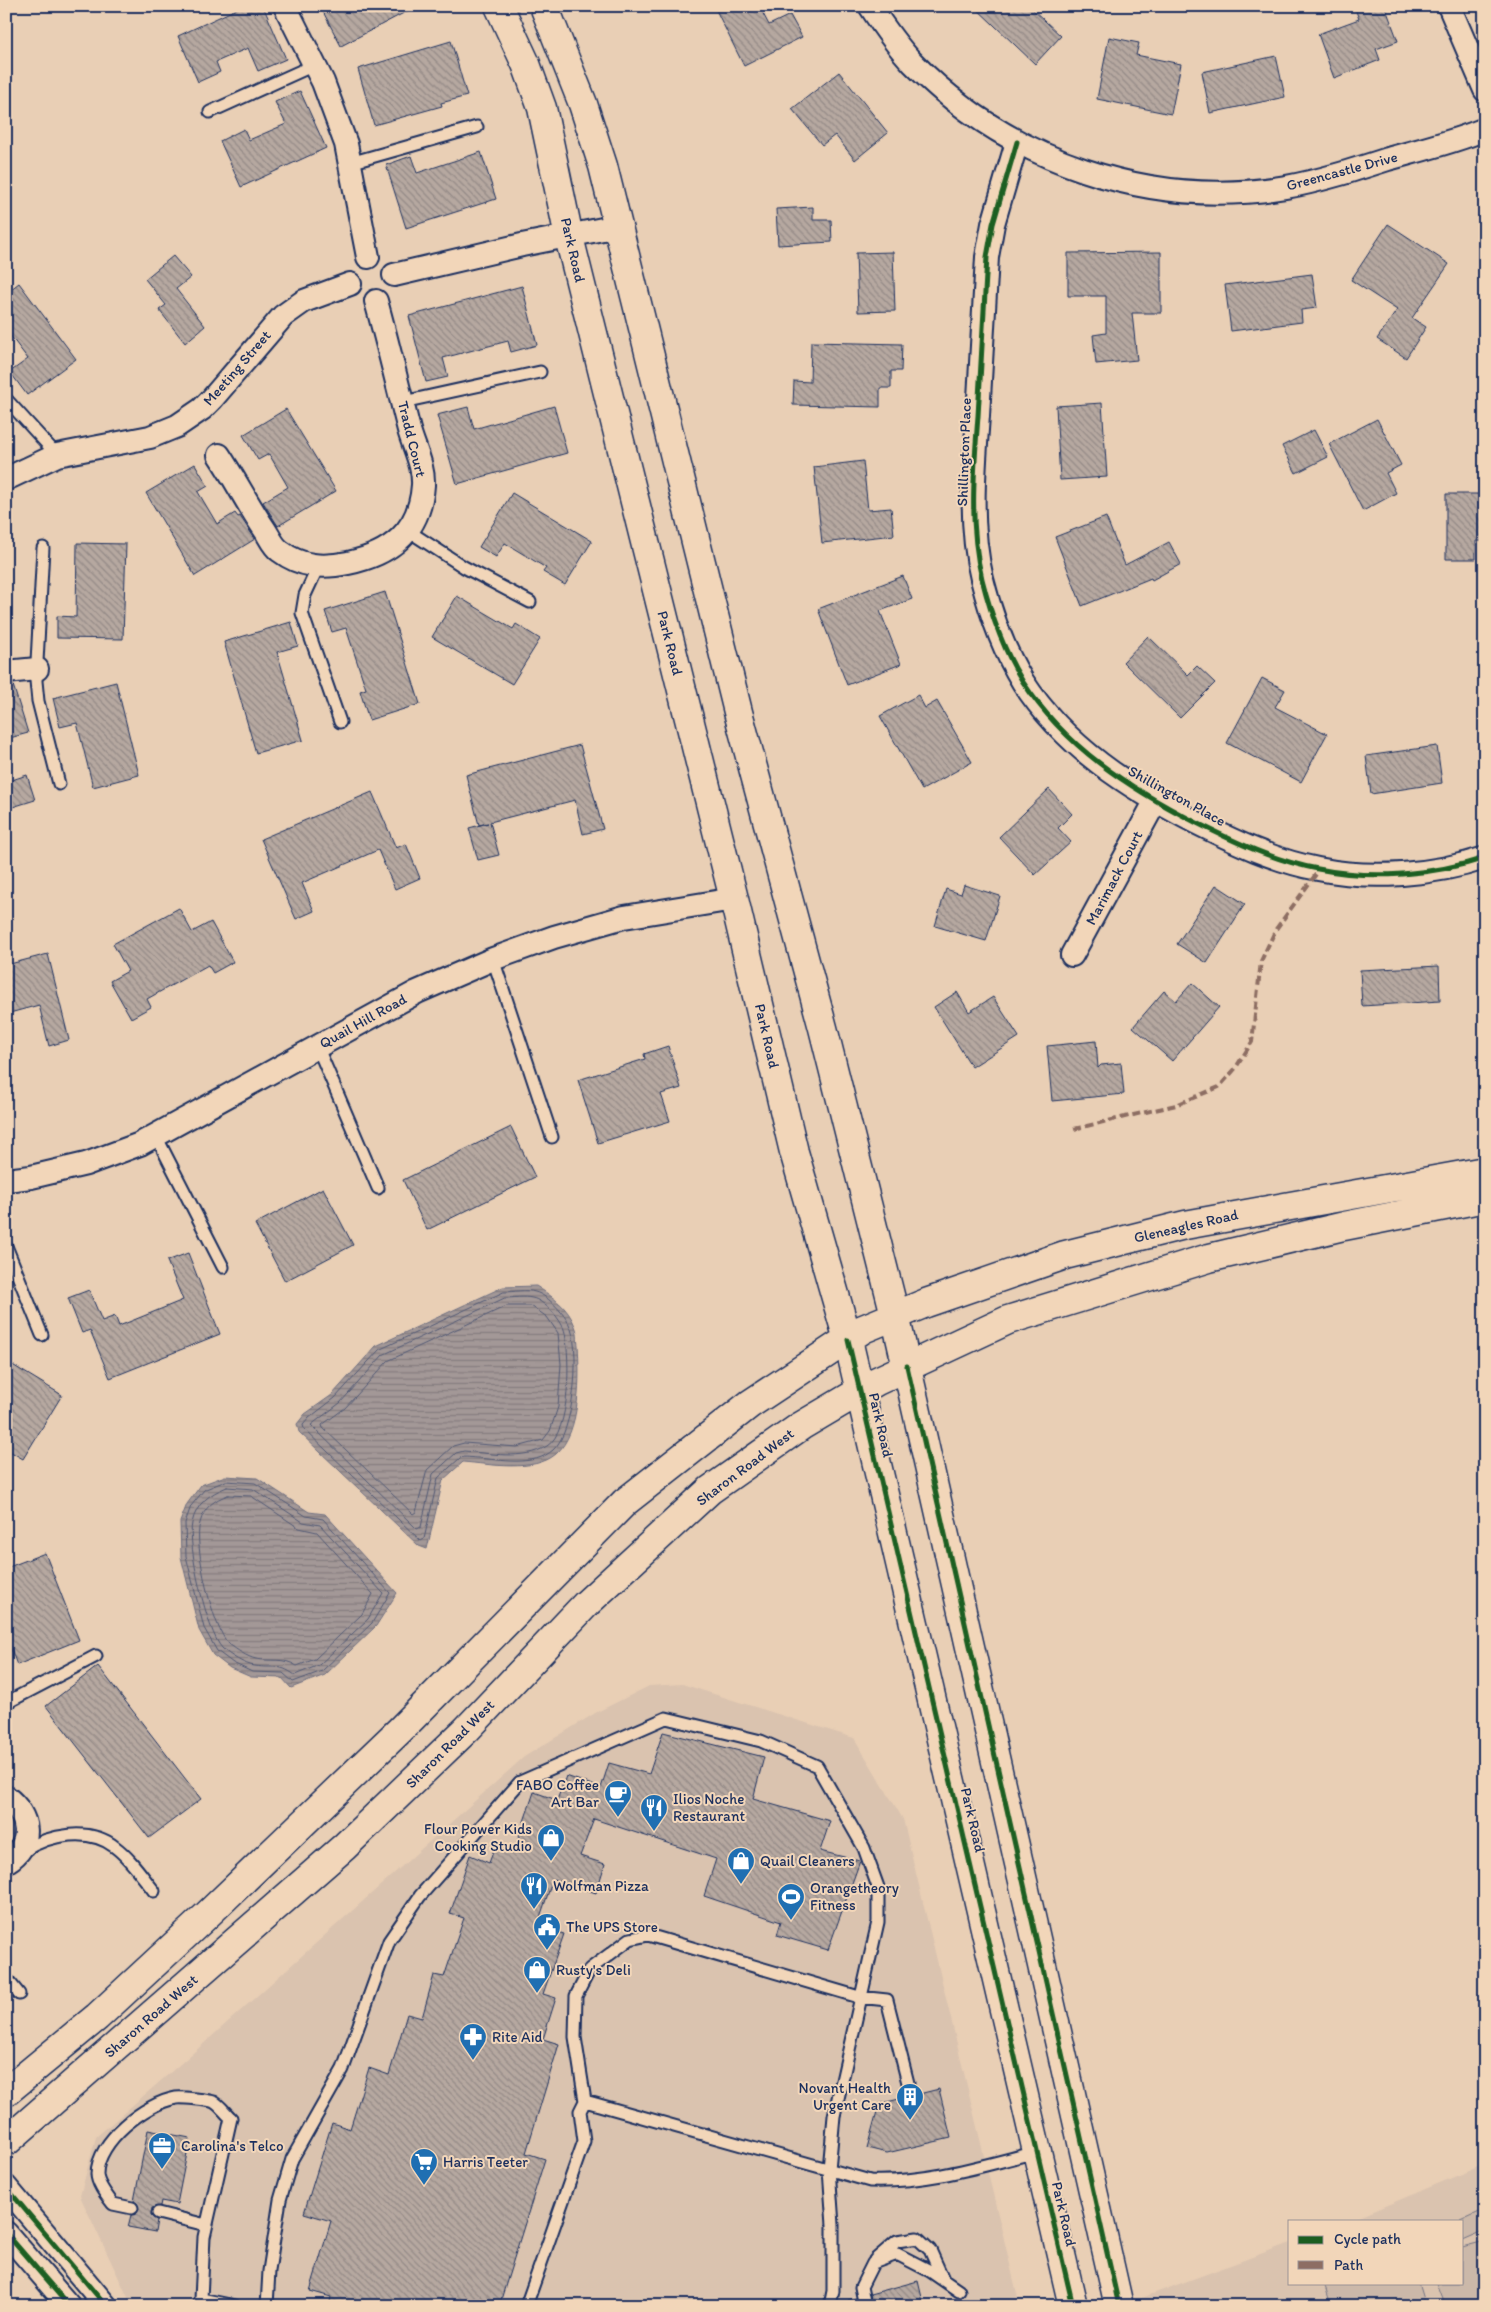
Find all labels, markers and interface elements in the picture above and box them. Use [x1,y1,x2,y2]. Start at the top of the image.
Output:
street label: Greencastle Drive [1284,148,1400,194]
street label: Park Road [557,216,589,284]
street label: Meeting Street [199,326,275,409]
street label: Shillington Place [953,397,975,507]
street label: Tradd Court [394,399,430,479]
street label: Park Road [653,609,687,677]
street label: Shillington Place [1125,762,1229,830]
street label: Marimack Court [1082,827,1147,928]
street label: Quail Hill Road [316,989,410,1052]
street label: Park Road [751,1002,783,1070]
street label: Gleneagles Road [1132,1205,1240,1247]
street label: Park Road [865,1391,897,1459]
street label: Sharon Road West [693,1424,798,1510]
street label: Sharon Road West [402,1696,498,1792]
place label: FABO Coffee Art Bar [516,1776,599,1811]
cafe icon: FABO Coffee Art Bar [603,1779,633,1818]
street label: Park Road [957,1786,989,1854]
place label: Ilios Noche Restaurant [673,1790,745,1825]
restaurant icon: Ilios Noche Restaurant [639,1793,669,1832]
place label: Flour Power Kids Cooking Studio [424,1820,532,1855]
shop icon: Flour Power Kids Cooking Studio [536,1823,566,1862]
shop icon: Quail Cleaners [726,1846,756,1885]
place label: Quail Cleaners [760,1852,855,1870]
restaurant icon: Wolfman Pizza [519,1871,549,1910]
place label: Wolfman Pizza [553,1877,649,1895]
place label: Orangetheory Fitness [810,1879,899,1914]
sports icon: Orangetheory Fitness [776,1882,806,1921]
public building icon: The UPS Store [532,1912,562,1951]
place label: The UPS Store [566,1918,658,1936]
shop icon: Rusty's Deli [522,1955,552,1994]
place label: Rusty's Deli [556,1961,631,1979]
street label: Sharon Road West [101,1970,202,2061]
pharmacy icon: Rite Aid [458,2022,488,2061]
place label: Rite Aid [492,2028,542,2046]
place label: Novant Health Urgent Care [799,2079,891,2114]
building icon: Novant Health Urgent Care [895,2082,925,2121]
office icon: Carolina's Telco [147,2131,177,2170]
place label: Carolina's Telco [181,2137,284,2155]
supermarket icon: Harris Teeter [409,2147,439,2186]
place label: Harris Teeter [443,2153,528,2171]
street label: Park Road [1048,2180,1080,2248]
legend [1288,2220,1464,2284]
text: Cycle path [1334,2230,1401,2248]
text: Path [1334,2256,1363,2274]

